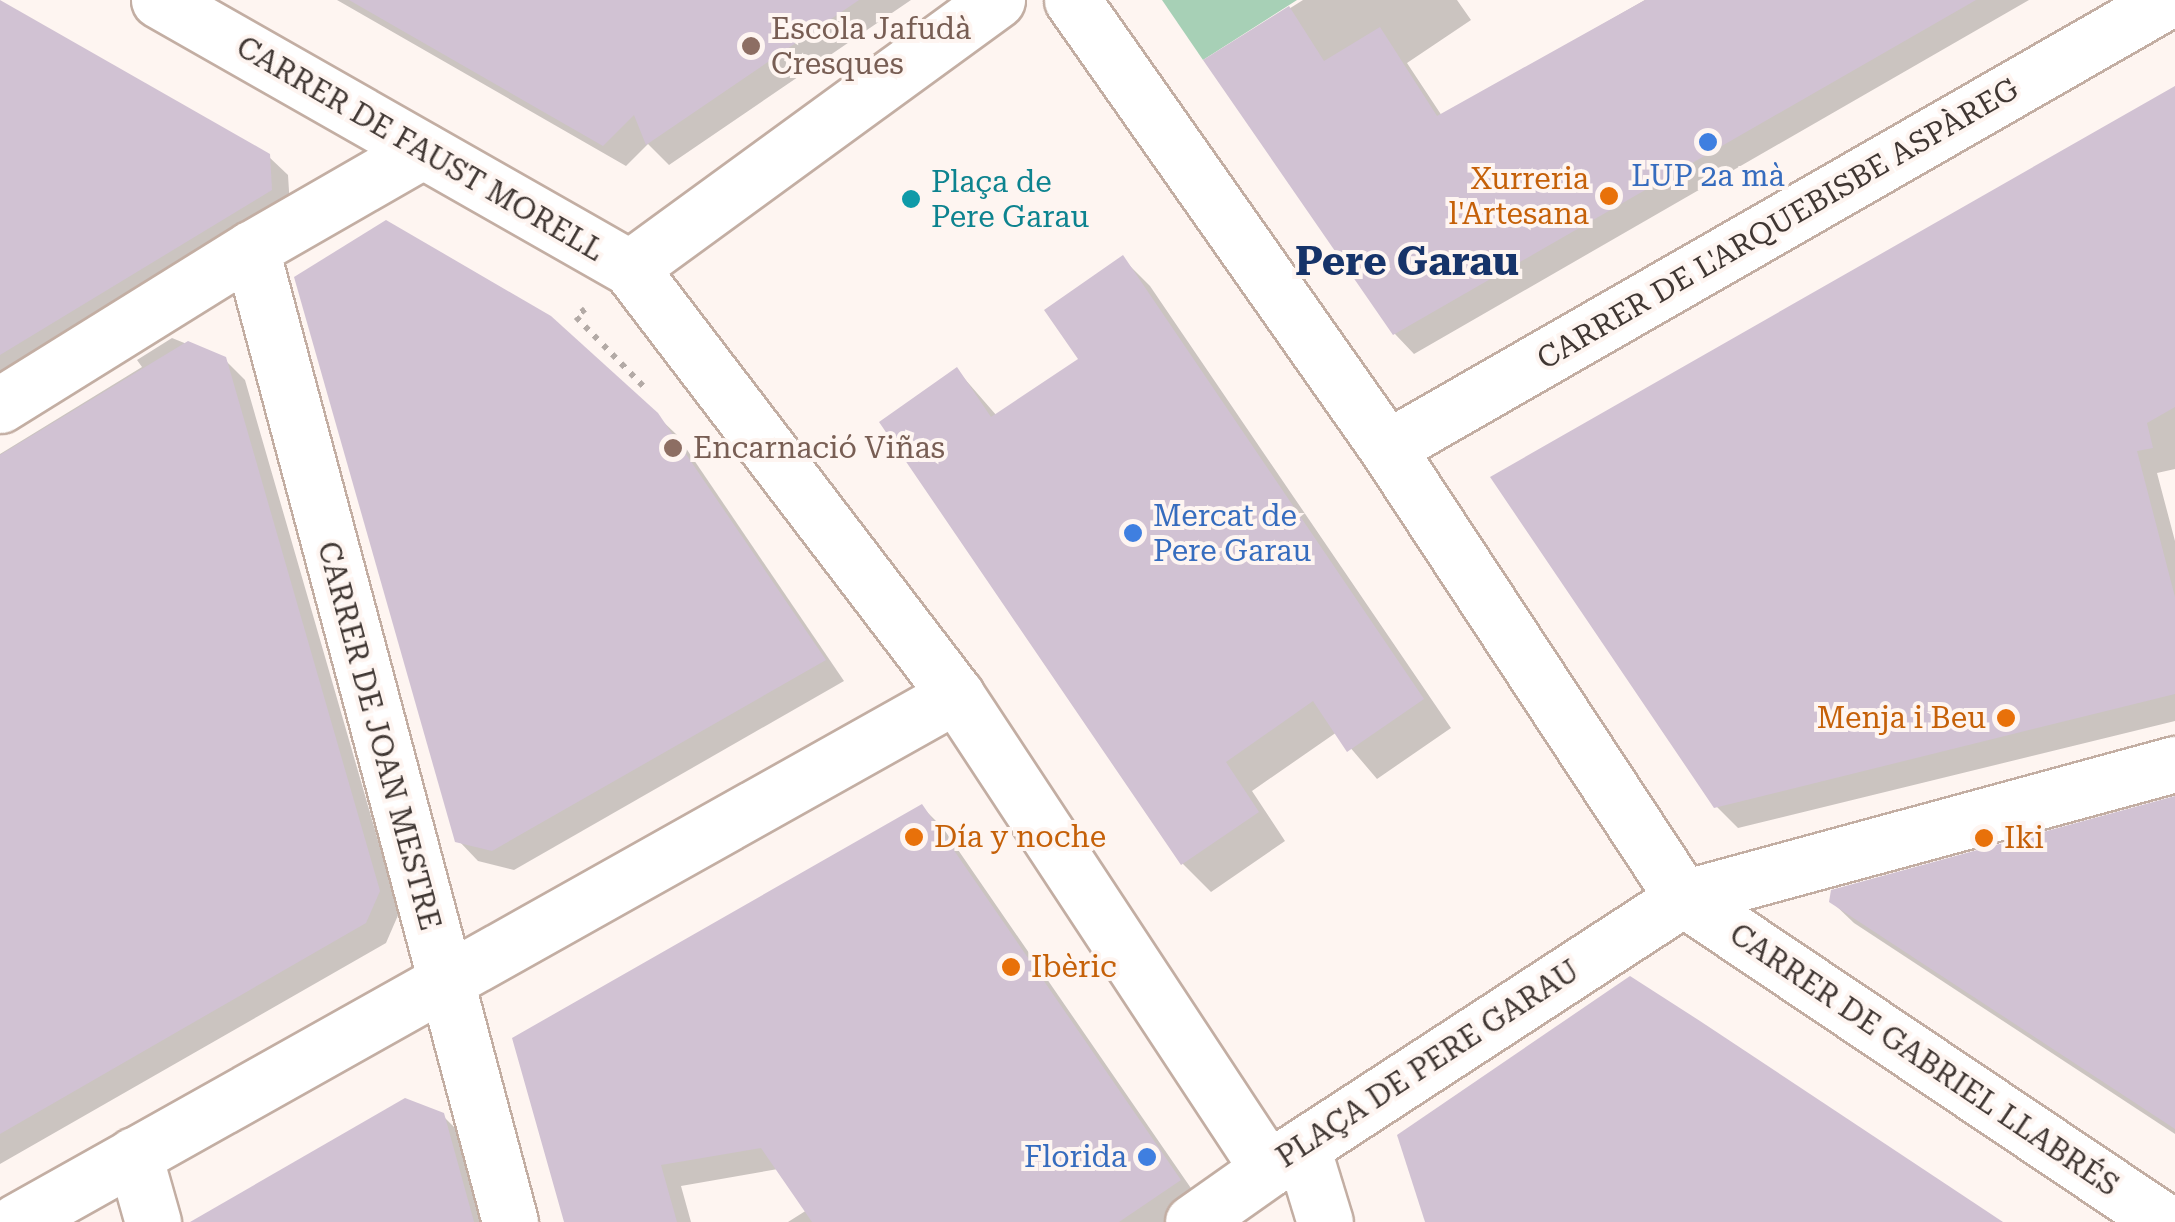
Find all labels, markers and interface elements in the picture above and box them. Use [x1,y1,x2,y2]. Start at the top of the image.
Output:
place label: Escola Jafudà Cresques [771,11,971,82]
street label: CARRER DE FAUST MORELL [230,29,610,269]
marker: Escola Jafudà Cresques [740,35,762,57]
street label: CARRER DE L'ARQUEBISBE ASPÀREG [1531,71,2025,377]
marker: LUP 2a mà [1697,131,1719,153]
place label: LUP 2a mà [1631,158,1785,194]
place label: Xurreria l'Artesana [1449,161,1589,232]
place label: Plaça de Pere Garau [931,164,1089,234]
marker: Xurreria l'Artesana [1598,185,1620,207]
marker: Plaça de Pere Garau [900,188,922,210]
district label: Pere Garau [1295,238,1519,286]
place label: Encarnació Viñas [693,430,945,466]
marker: Encarnació Viñas [662,437,684,459]
place label: Mercat de Pere Garau [1153,498,1311,568]
marker: Mercat de Pere Garau [1122,522,1144,544]
street label: CARRER DE JOAN MESTRE [310,538,448,934]
place label: Menja i Beu [1817,700,1986,736]
marker: Menja i Beu [1995,707,2017,729]
place label: Día y noche [934,819,1106,855]
place label: Iki [2004,820,2044,856]
marker: Día y noche [903,826,925,848]
marker: Iki [1973,827,1995,849]
street label: CARRER DE GABRIEL LLABRÉS [1723,916,2125,1204]
place label: Ibèric [1031,949,1117,985]
street label: PLAÇA DE PERE GARAU [1270,953,1586,1175]
marker: Ibèric [1000,956,1022,978]
place label: Florida [1024,1139,1127,1175]
marker: Florida [1136,1146,1158,1168]

